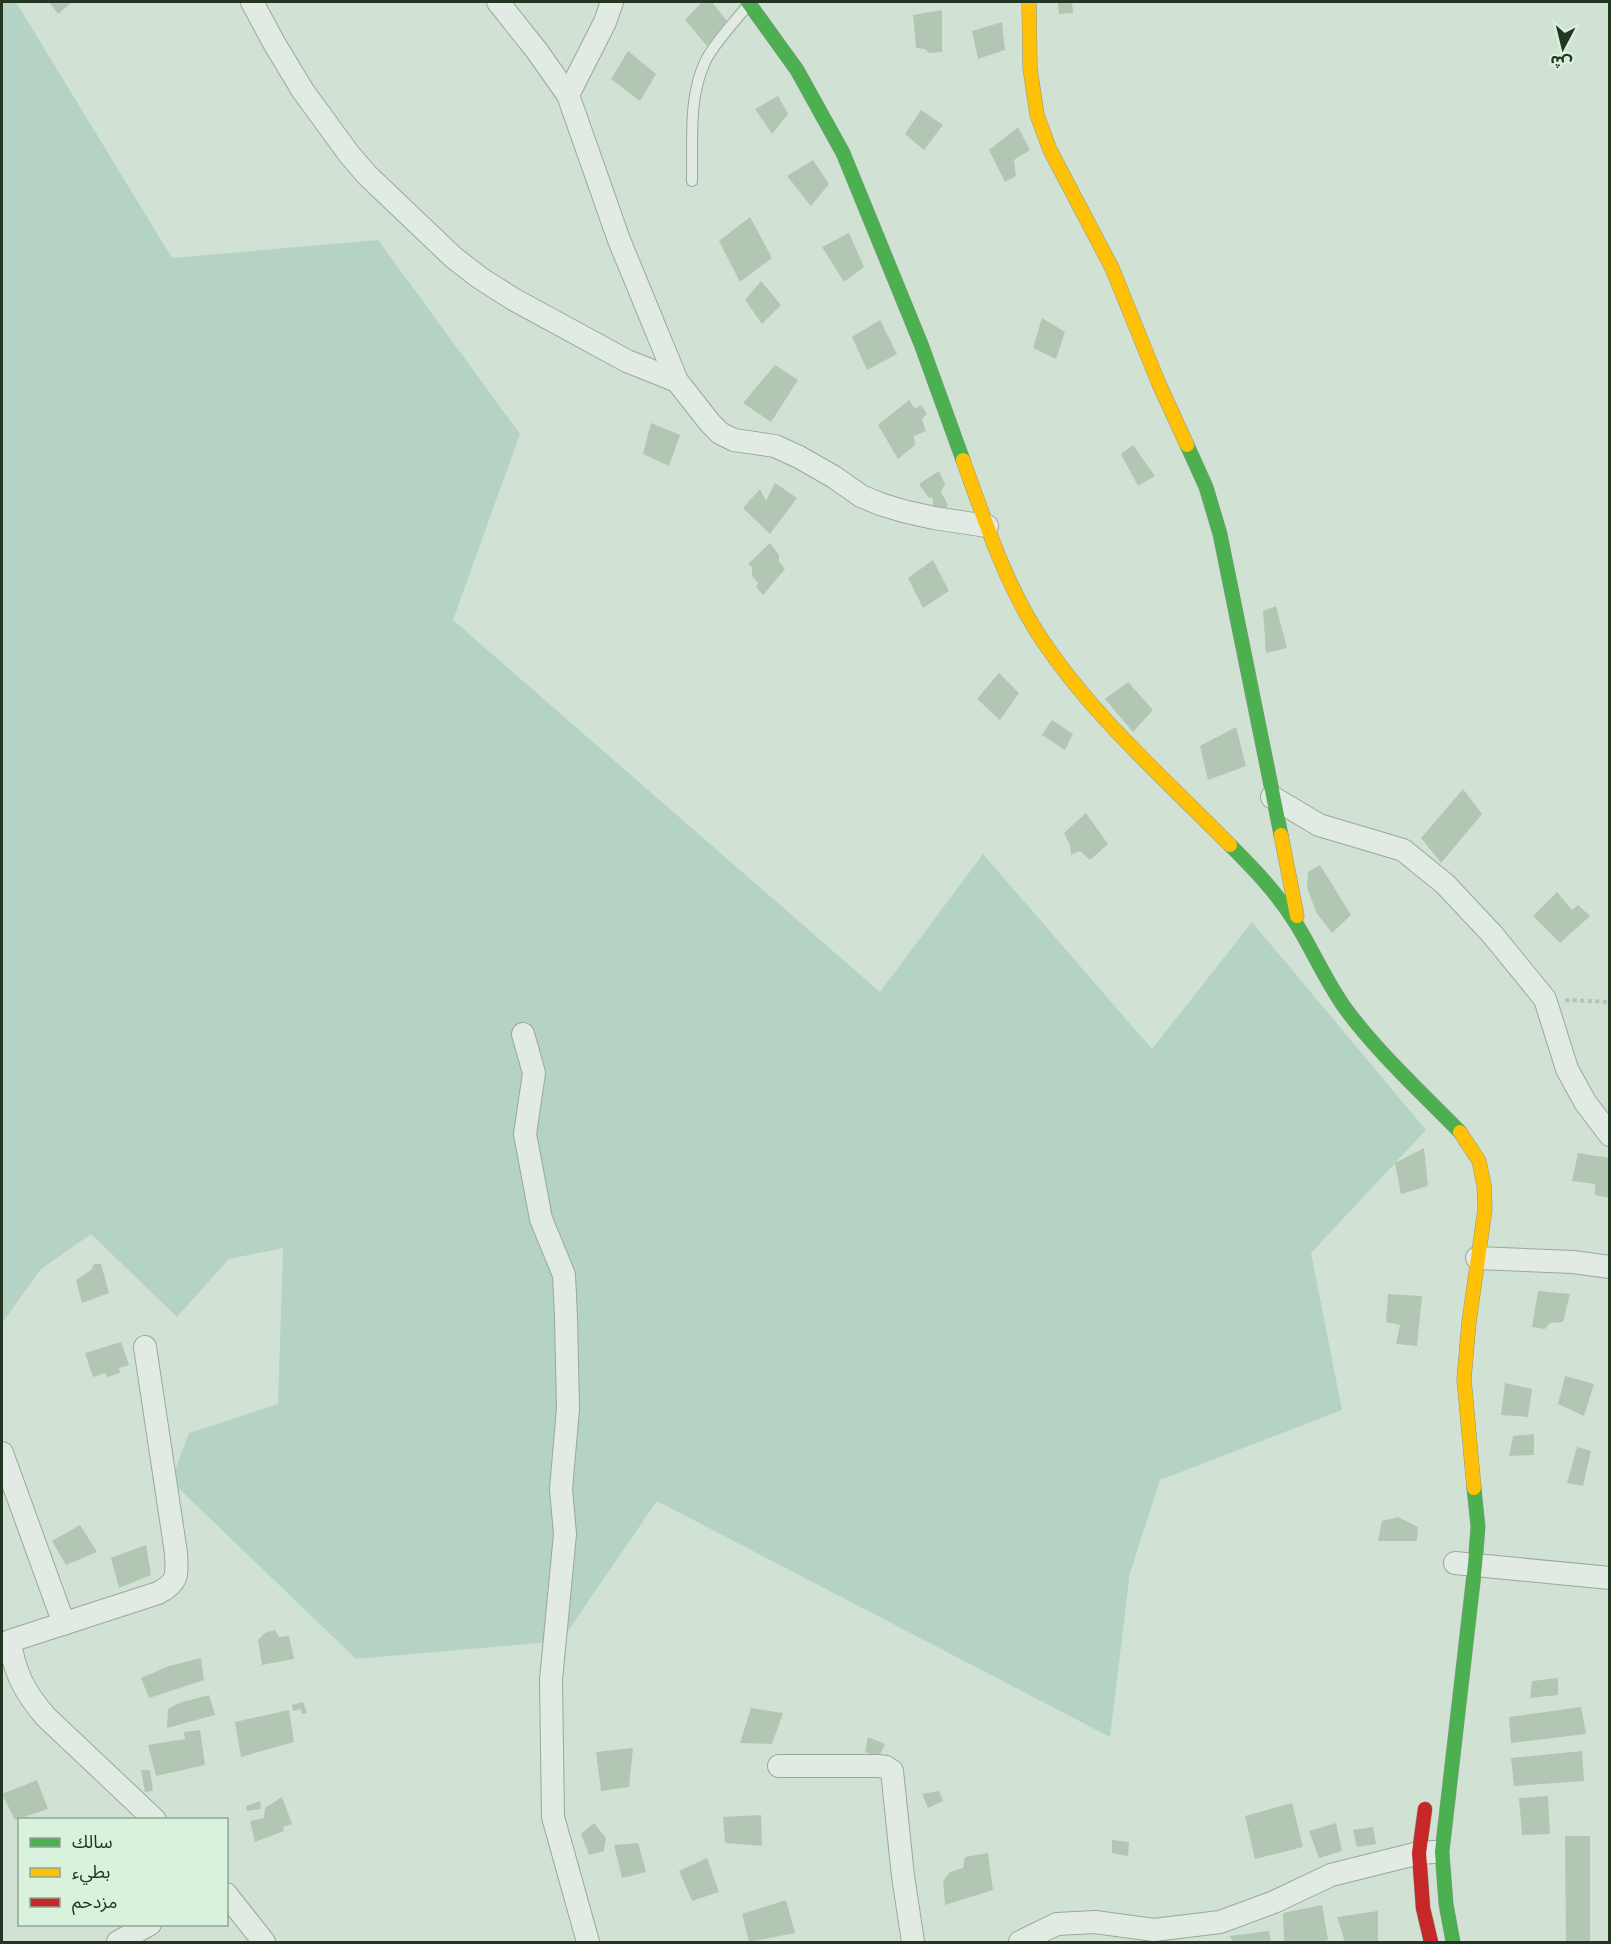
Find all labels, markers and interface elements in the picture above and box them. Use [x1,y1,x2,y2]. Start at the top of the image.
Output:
north arrow [1533,18,1593,78]
text: ش [1549,52,1573,74]
legend [18,1818,228,1926]
text: سالك [72,1831,113,1853]
text: بطيء [72,1861,110,1885]
text: مزدحم [72,1891,117,1915]

